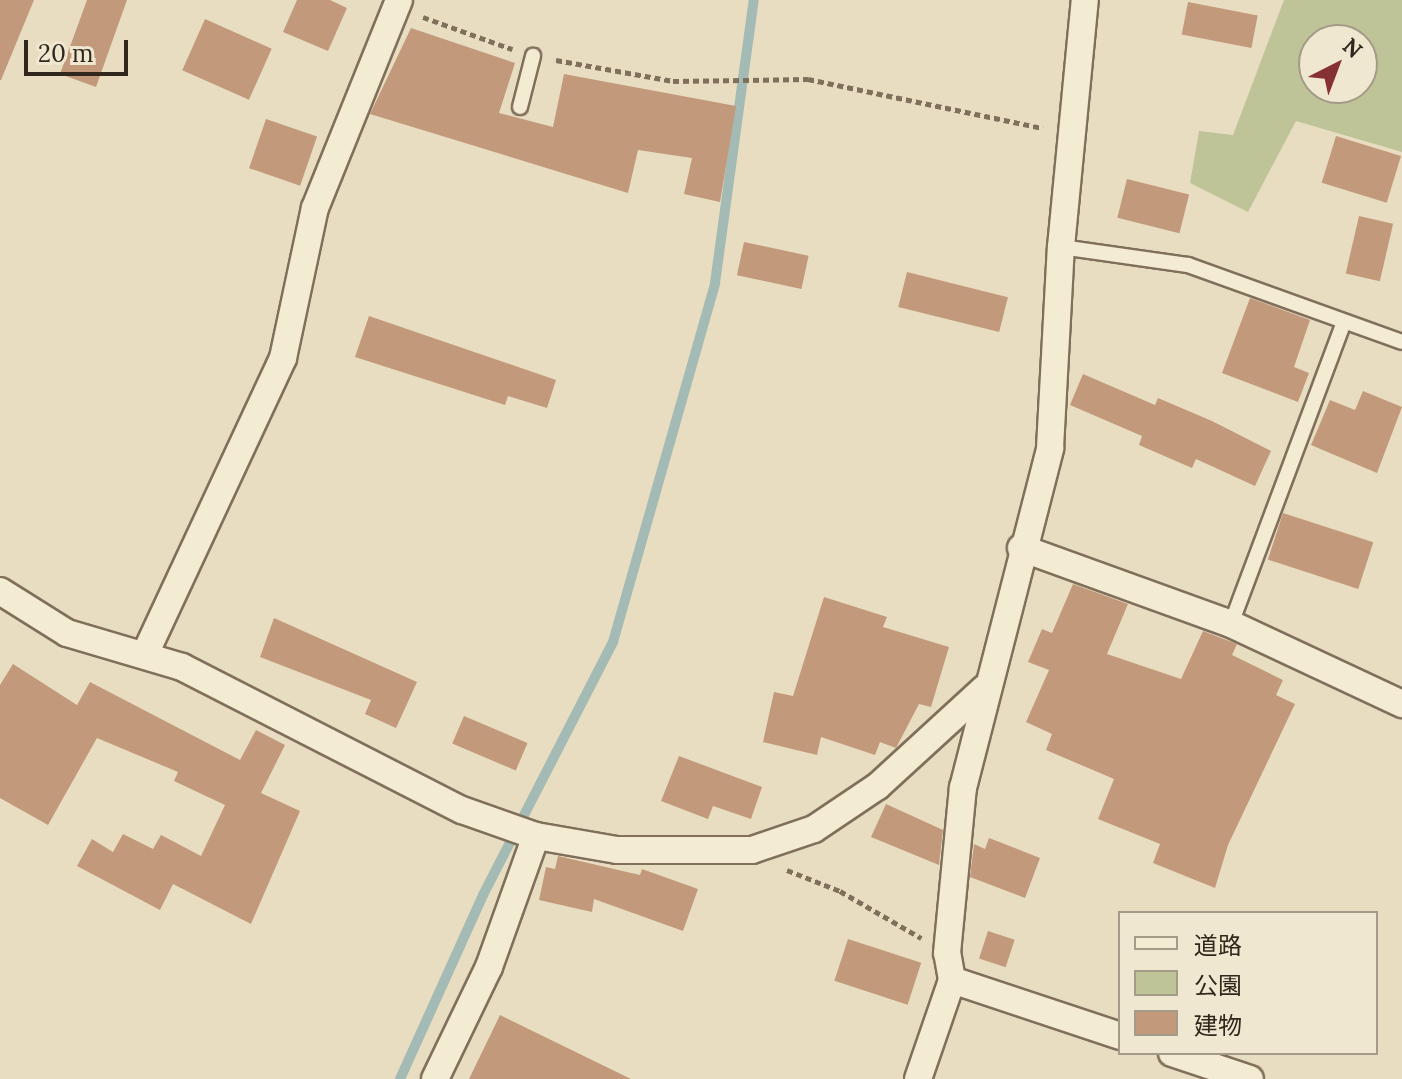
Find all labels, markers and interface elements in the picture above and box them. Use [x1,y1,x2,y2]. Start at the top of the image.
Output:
scale bar [28,24,132,74]
north arrow [1298,24,1378,104]
text: N [1337,32,1368,64]
text: 20 m [38,38,94,69]
legend [1118,911,1378,1055]
text: 道路 [1194,930,1242,961]
text: 公園 [1194,970,1242,1001]
text: 建物 [1194,1010,1242,1041]

